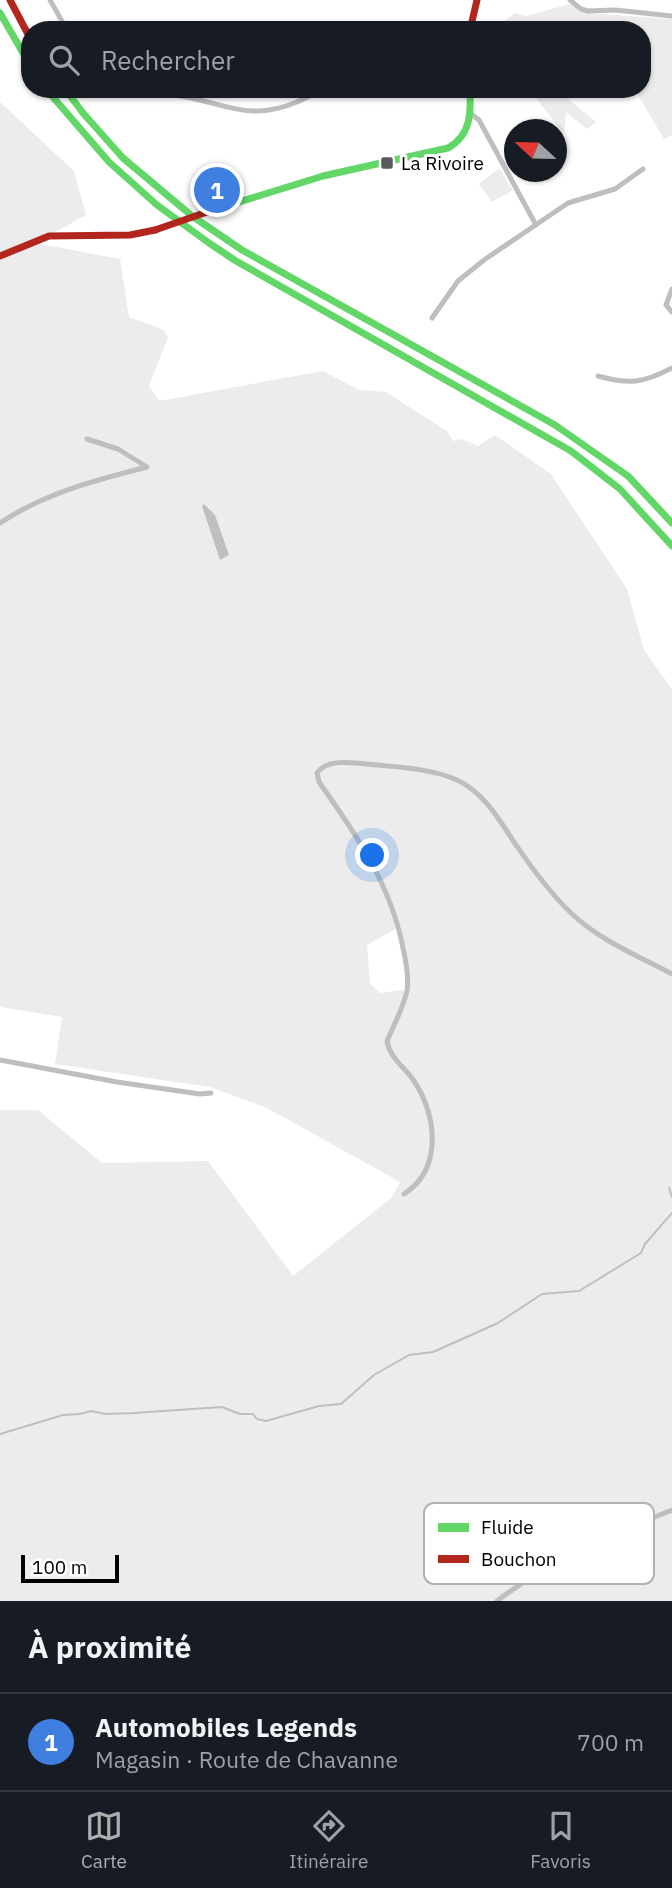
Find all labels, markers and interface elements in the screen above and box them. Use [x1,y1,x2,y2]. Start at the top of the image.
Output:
search box [21,21,651,98]
icon: search [45,41,83,79]
text: Rechercher [101,43,235,77]
north arrow [504,119,567,182]
place label: La Rivoire [401,151,484,175]
marker: La Rivoire [379,155,395,171]
pin: 1 [194,164,240,216]
your location [355,838,389,872]
legend [424,1503,654,1584]
text: Fluide [481,1515,534,1539]
text: Bouchon [481,1547,557,1571]
scale bar [21,1552,119,1584]
text: 100 m [32,1555,87,1579]
text: À proximité [28,1627,191,1666]
text: Automobiles Legends [95,1710,357,1744]
text: 1 [44,1727,58,1757]
text: 700 m [577,1727,644,1757]
text: Magasin · Route de Chavanne [95,1744,398,1774]
tab: Carte [81,1807,127,1873]
tab: Itinéraire [289,1807,368,1873]
tab: Favoris [530,1807,591,1873]

